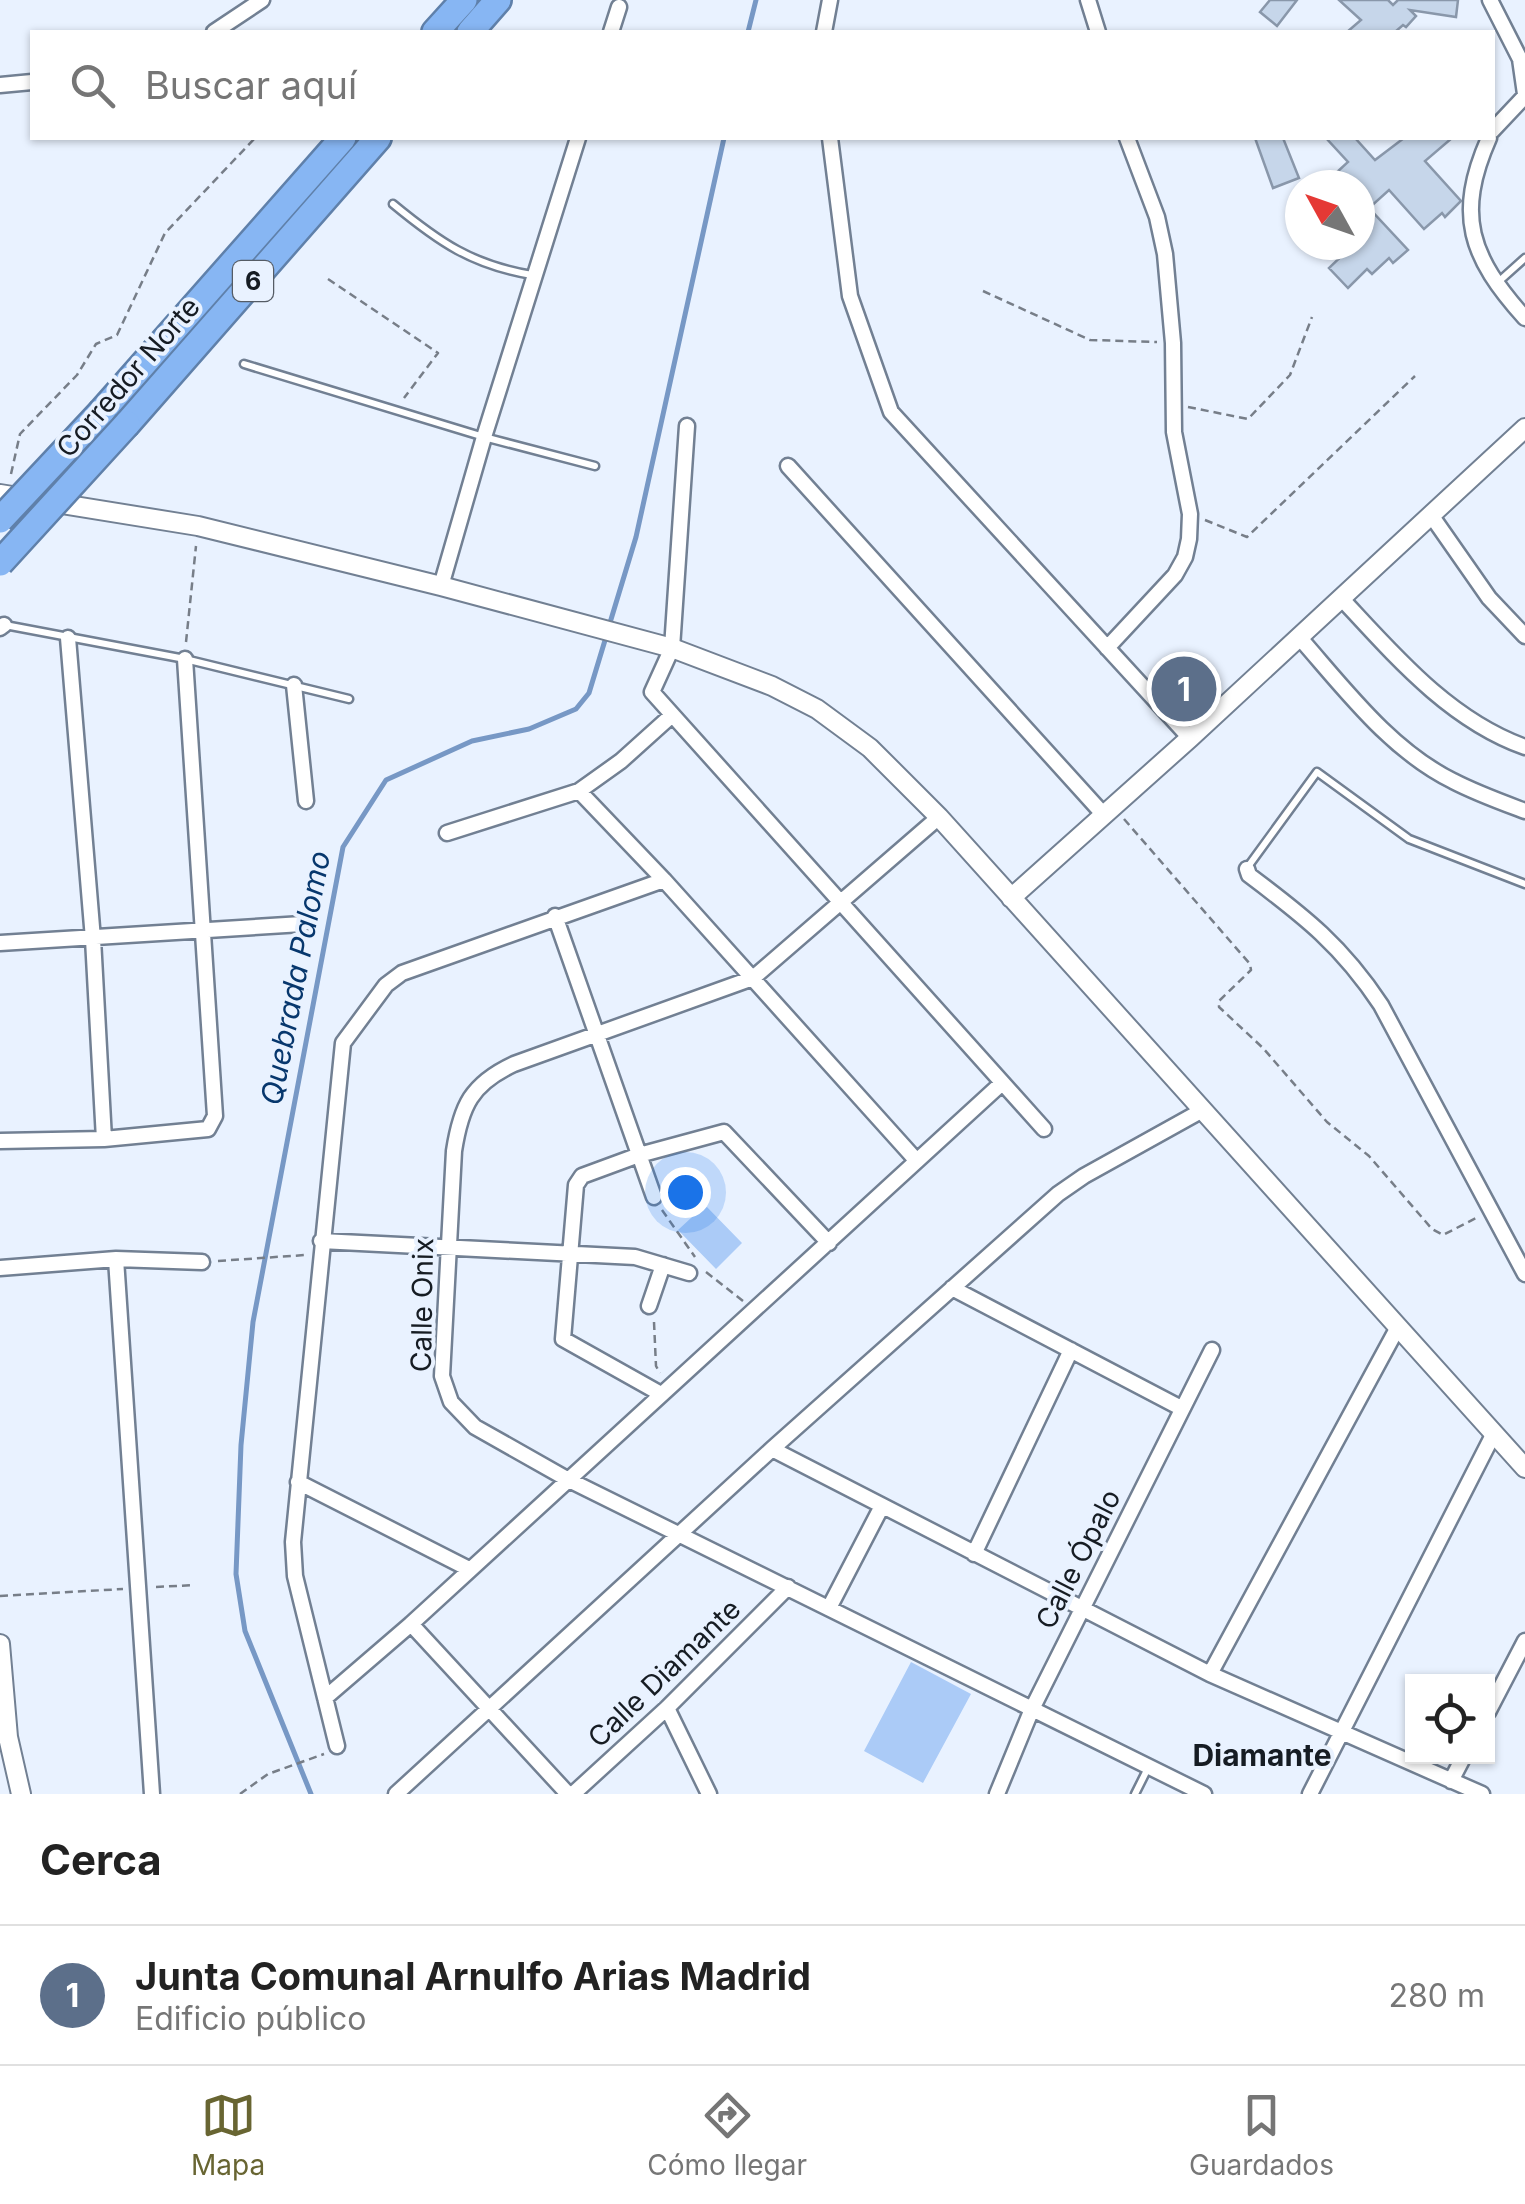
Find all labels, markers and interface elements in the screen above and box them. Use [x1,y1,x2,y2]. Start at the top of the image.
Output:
search box [30,30,1495,140]
icon: search [65,58,120,113]
text: Buscar aquí [145,62,357,108]
north arrow [1285,170,1375,260]
road number: 6 [233,261,273,301]
street label: Corredor Norte [49,290,207,464]
pin: 1 [1152,652,1216,726]
water label: Quebrada Palomo [253,848,337,1108]
your location [660,1167,711,1218]
street label: Calle Onix [404,1238,440,1372]
street label: Calle Ópalo [1028,1484,1128,1634]
street label: Calle Diamante [581,1592,747,1754]
map controls [1405,1674,1495,1764]
button: locate [1405,1674,1495,1764]
district label: Diamante [1192,1737,1332,1773]
text: Cerca [40,1834,162,1885]
text: Junta Comunal Arnulfo Arias Madrid [135,1953,811,1999]
text: 1 [66,1976,79,2015]
text: 280 m [1388,1976,1485,2015]
text: Edificio público [135,1999,366,2038]
tab: Mapa [191,2088,265,2182]
tab: Cómo llegar [647,2088,807,2182]
tab: Guardados [1189,2088,1334,2182]

